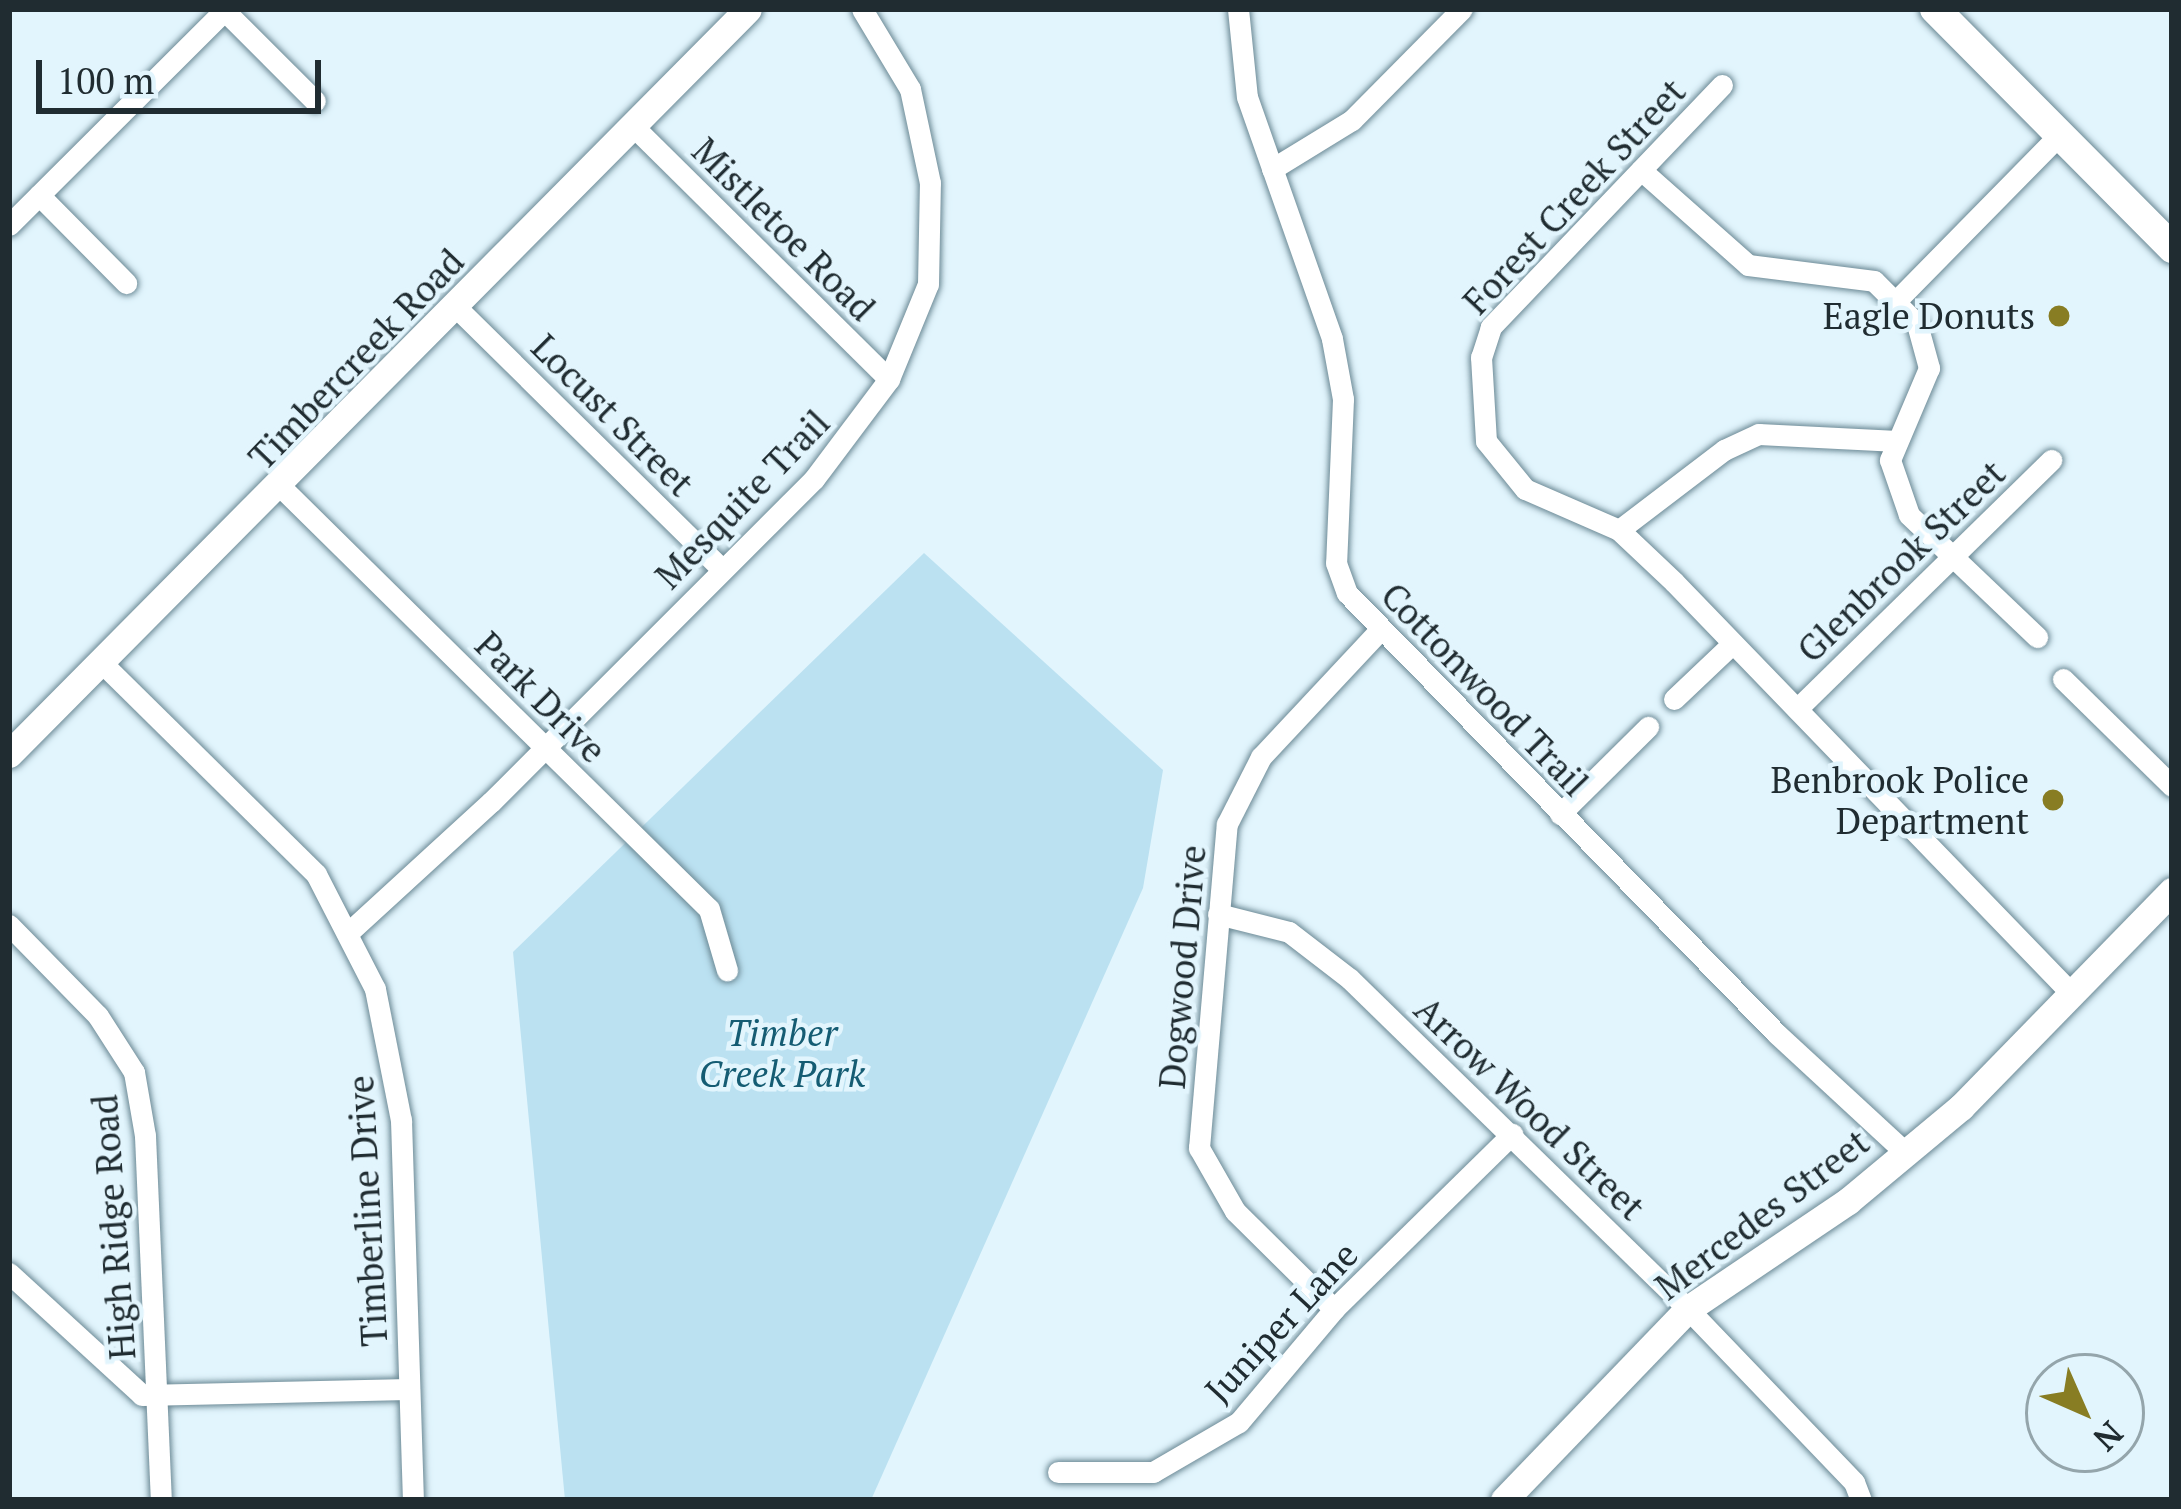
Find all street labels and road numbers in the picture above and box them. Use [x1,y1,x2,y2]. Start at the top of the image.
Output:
street label: Forest Creek Street [1454,69,1694,323]
street label: Mistletoe Road [684,129,884,329]
street label: Timbercreek Road [240,240,472,478]
street label: Locust Street [523,325,703,505]
street label: Mesquite Trail [646,401,838,597]
street label: Glenbrook Street [1788,451,2014,671]
street label: Cottonwood Trail [1373,574,1597,804]
street label: Park Drive [467,623,615,771]
street label: Dogwood Drive [1150,843,1214,1091]
street label: Arrow Wood Street [1406,987,1654,1229]
street label: Timberline Drive [338,1074,396,1348]
street label: High Ridge Road [82,1093,144,1361]
street label: Mercedes Street [1647,1120,1877,1308]
street label: Juniper Lane [1196,1233,1366,1411]

